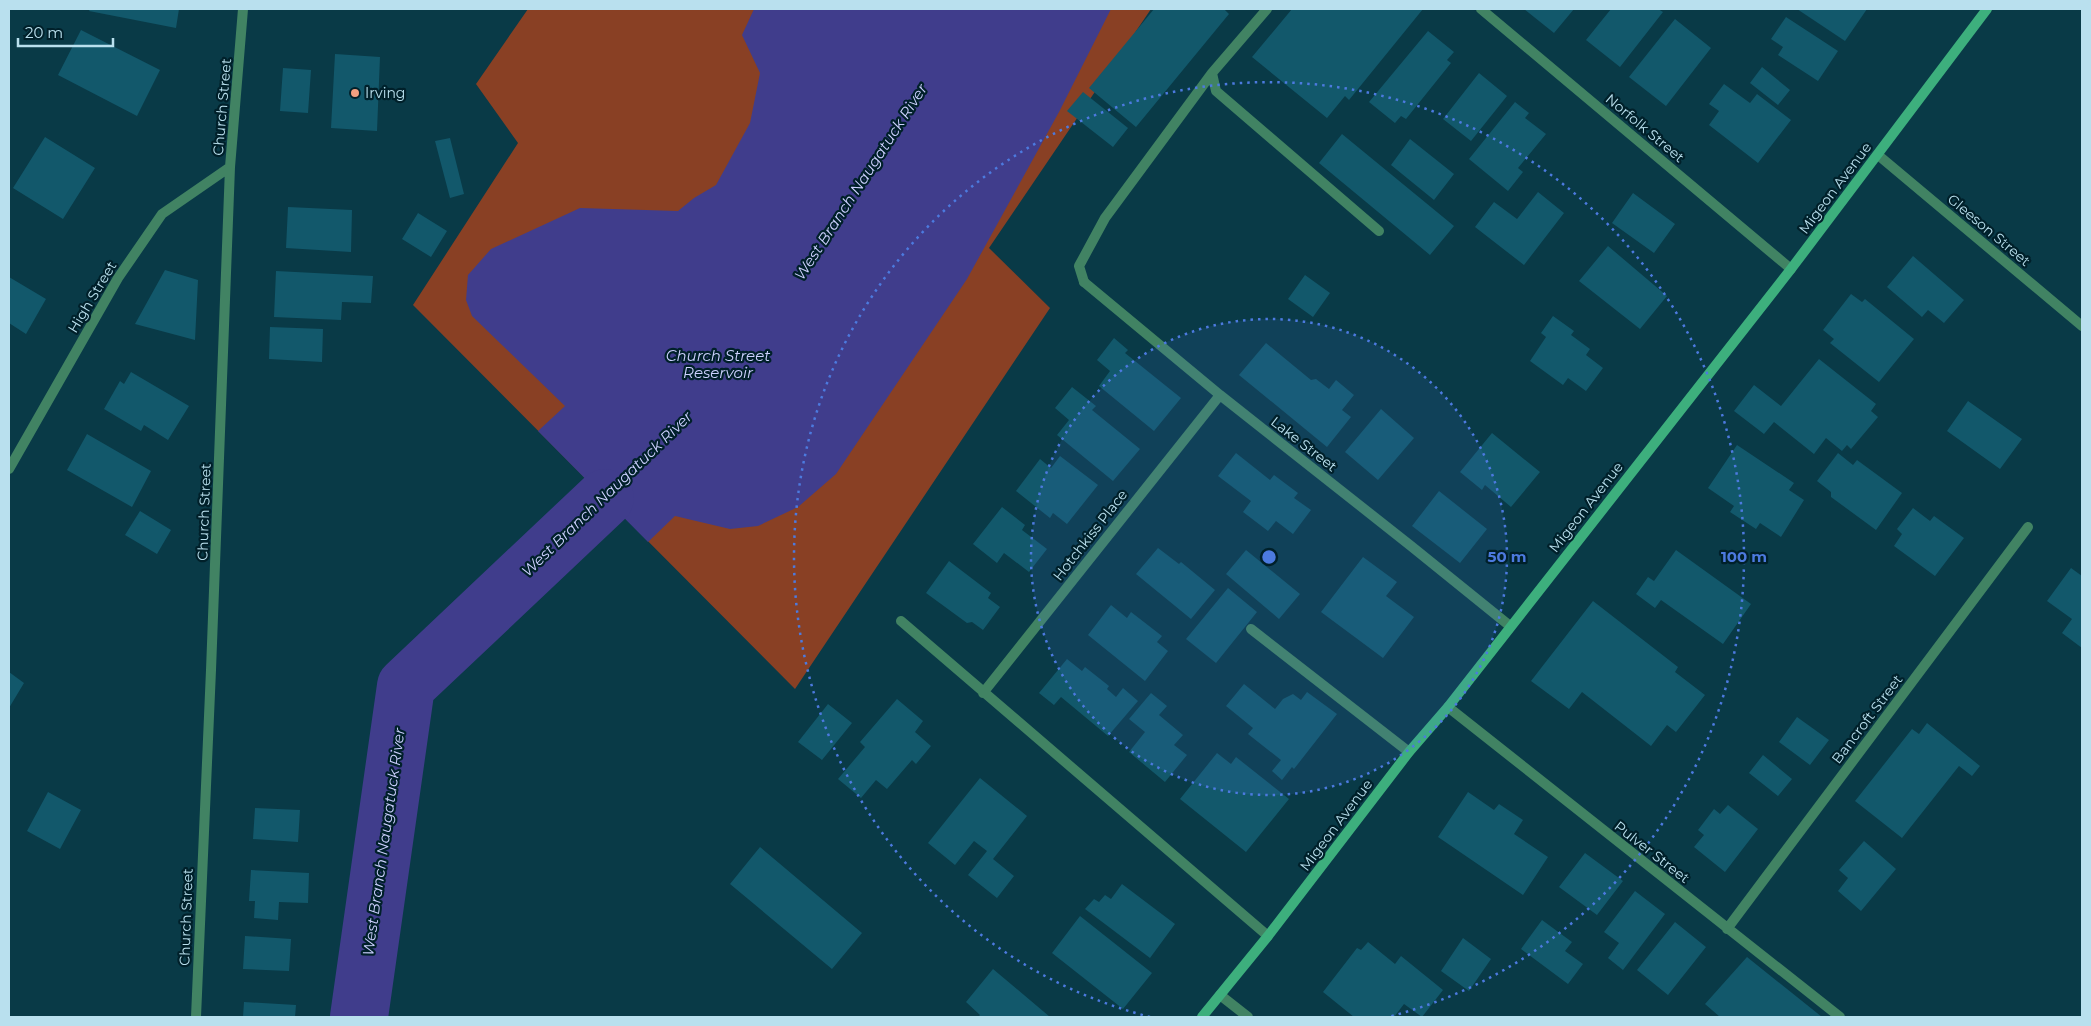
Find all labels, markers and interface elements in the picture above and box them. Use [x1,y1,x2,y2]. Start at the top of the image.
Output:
scale bar [18,15,112,47]
text: 20 m [25,23,63,42]
street label: Church Street [209,57,235,156]
water label: West Branch Naugatuck River [790,79,932,283]
place label: Irving [365,84,405,102]
marker: Irving [349,87,361,99]
street label: Norfolk Street [1602,90,1688,166]
street label: Migeon Avenue [1795,139,1875,237]
street label: Gleeson Street [1944,190,2034,270]
street label: High Street [64,258,121,336]
water label: Church Street Reservoir [666,346,770,382]
water label: West Branch Naugatuck River [517,406,697,580]
street label: Lake Street [1267,413,1341,476]
street label: Migeon Avenue [1545,458,1627,556]
street label: Church Street [193,463,215,561]
street label: Hotchkiss Place [1049,486,1131,584]
text: 50 m [1487,547,1527,566]
text: 100 m [1721,547,1767,566]
centre of rings [1260,548,1278,566]
street label: Bancroft Street [1828,671,1907,767]
water label: West Branch Naugatuck River [358,726,409,957]
street label: Migeon Avenue [1296,776,1376,874]
street label: Pulver Street [1611,817,1694,887]
street label: Church Street [175,868,197,966]

